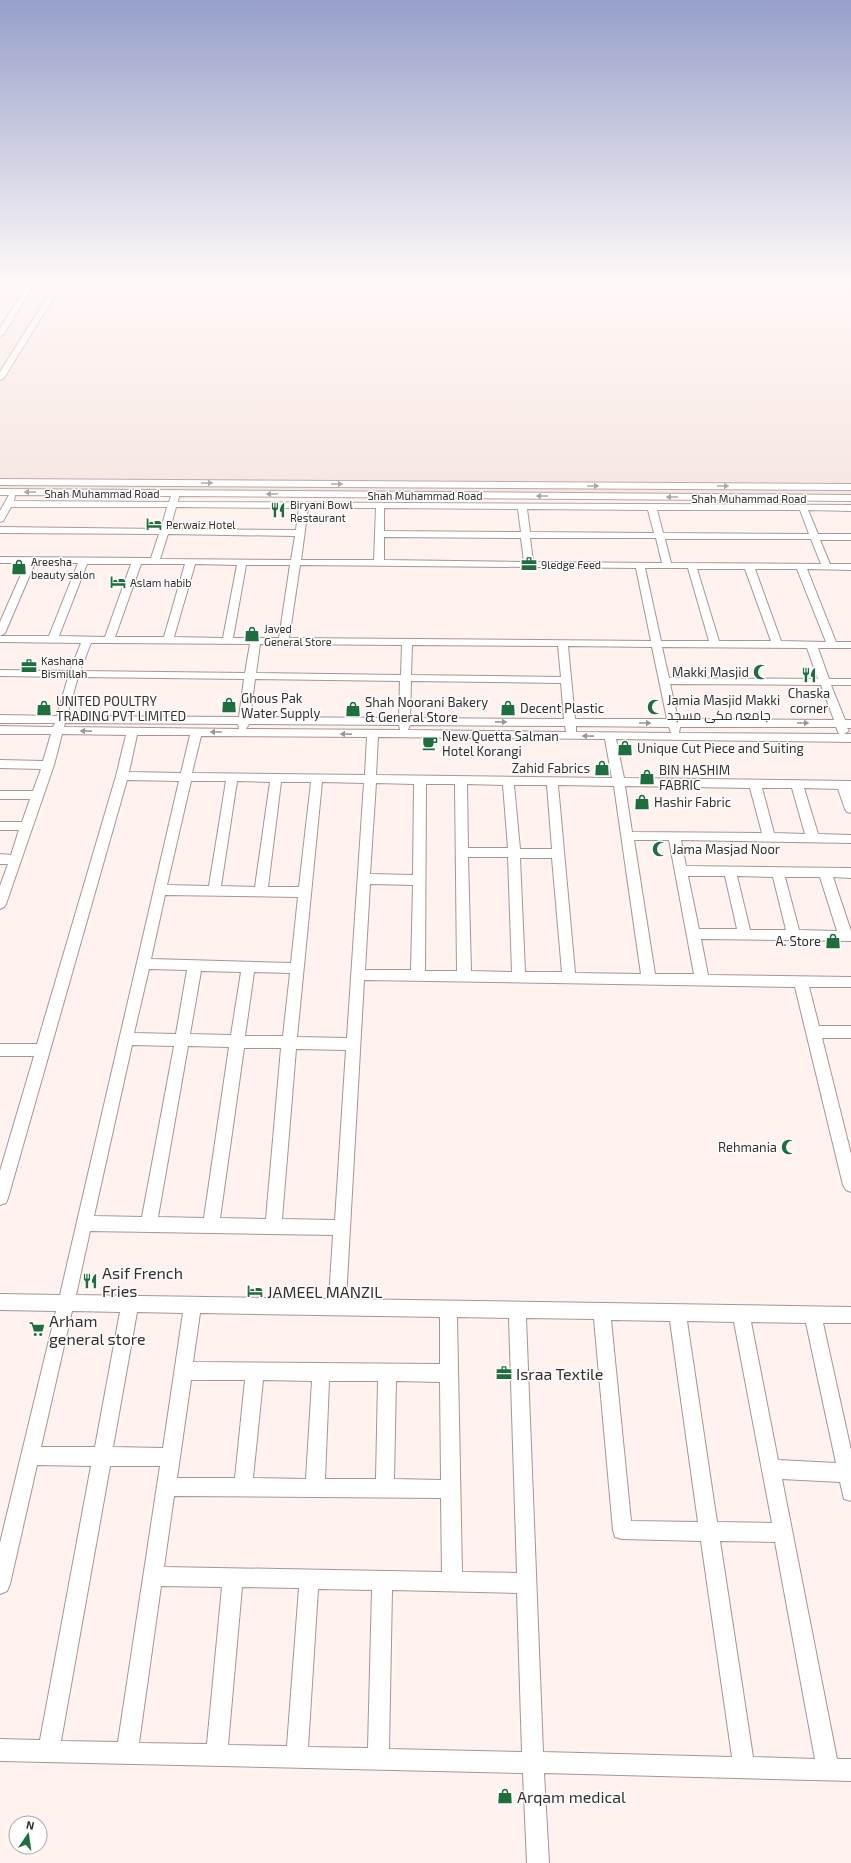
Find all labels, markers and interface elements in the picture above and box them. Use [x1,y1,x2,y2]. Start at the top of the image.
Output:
one-way arrow [201,480,213,487]
one-way arrow [331,481,344,487]
one-way arrow [587,483,600,489]
one-way arrow [717,483,730,489]
street label: Shah Muhammad Road [44,487,160,500]
one-way arrow [23,489,36,495]
street label: Shah Muhammad Road [367,489,483,502]
one-way arrow [265,491,278,497]
street label: Shah Muhammad Road [691,492,807,505]
one-way arrow [535,493,548,499]
one-way arrow [665,494,678,500]
place label: Biryani Bowl Restaurant [290,498,353,524]
restaurant icon: Biryani Bowl Restaurant [269,501,287,519]
hotel icon: Perwaiz Hotel [145,515,163,533]
place label: Perwaiz Hotel [166,518,236,531]
place label: Areesha beauty salon [31,555,95,581]
office icon: 9ledge Feed [520,555,538,573]
shop icon: Areesha beauty salon [10,558,28,576]
place label: 9ledge Feed [541,558,601,571]
hotel icon: Aslam habib [109,573,127,591]
place label: Aslam habib [130,576,192,589]
place label: Javed General Store [264,622,332,648]
shop icon: Javed General Store [243,625,261,643]
place label: Kashana Bismillah [41,654,87,680]
office icon: Kashana Bismillah [20,657,38,675]
mosque icon: Makki Masjid [752,663,770,681]
place label: Makki Masjid [672,664,749,680]
restaurant icon: Chaska corner [800,666,818,684]
place label: Chaska corner [788,685,830,716]
place label: Ghous Pak Water Supply [241,690,320,721]
place label: Jamia Masjid Makki جامعہ مکی مسجد [667,692,780,723]
place label: UNITED POULTRY TRADING PVT LIMITED [56,693,186,724]
place label: Shah Noorani Bakery & General Store [365,694,488,725]
shop icon: Ghous Pak Water Supply [220,696,238,714]
mosque icon: Jamia Masjid Makki جامعہ مکی مسجد [646,698,664,716]
shop icon: UNITED POULTRY TRADING PVT LIMITED [35,699,53,717]
shop icon: Decent Plastic [499,699,517,717]
shop icon: Shah Noorani Bakery & General Store [344,700,362,718]
place label: Decent Plastic [520,700,604,716]
one-way arrow [495,719,508,725]
one-way arrow [639,720,652,726]
one-way arrow [797,720,810,726]
one-way arrow [79,728,92,734]
place label: New Quetta Salman Hotel Korangi [442,728,559,759]
one-way arrow [209,729,222,735]
one-way arrow [339,731,352,737]
one-way arrow [581,733,594,739]
cafe icon: New Quetta Salman Hotel Korangi [421,734,439,752]
shop icon: Unique Cut Piece and Suiting [616,739,634,757]
place label: Unique Cut Piece and Suiting [637,740,804,756]
shop icon: Zahid Fabrics [593,759,611,777]
place label: Zahid Fabrics [512,760,590,776]
place label: BIN HASHIM FABRIC [659,762,730,793]
shop icon: BIN HASHIM FABRIC [638,768,656,786]
shop icon: Hashir Fabric [633,793,651,811]
place label: Hashir Fabric [654,794,731,810]
mosque icon: Jama Masjad Noor [651,840,669,858]
place label: Jama Masjad Noor [672,841,780,857]
shop icon: A. Store [824,932,842,950]
place label: A. Store [775,933,821,949]
mosque icon: Rehmania [780,1138,798,1156]
place label: Rehmania [718,1139,777,1155]
place label: Asif French Fries [102,1263,183,1300]
restaurant icon: Asif French Fries [81,1272,99,1290]
hotel icon: JAMEEL MANZIL [246,1282,264,1300]
place label: JAMEEL MANZIL [267,1282,383,1301]
place label: Arham general store [49,1311,146,1348]
supermarket icon: Arham general store [28,1320,46,1338]
office icon: Israa Textile [495,1364,513,1382]
place label: Israa Textile [516,1364,603,1383]
shop icon: Arqam medical [496,1787,514,1805]
place label: Arqam medical [517,1787,626,1806]
north arrow [8,1815,48,1855]
text: N [25,1818,36,1832]

